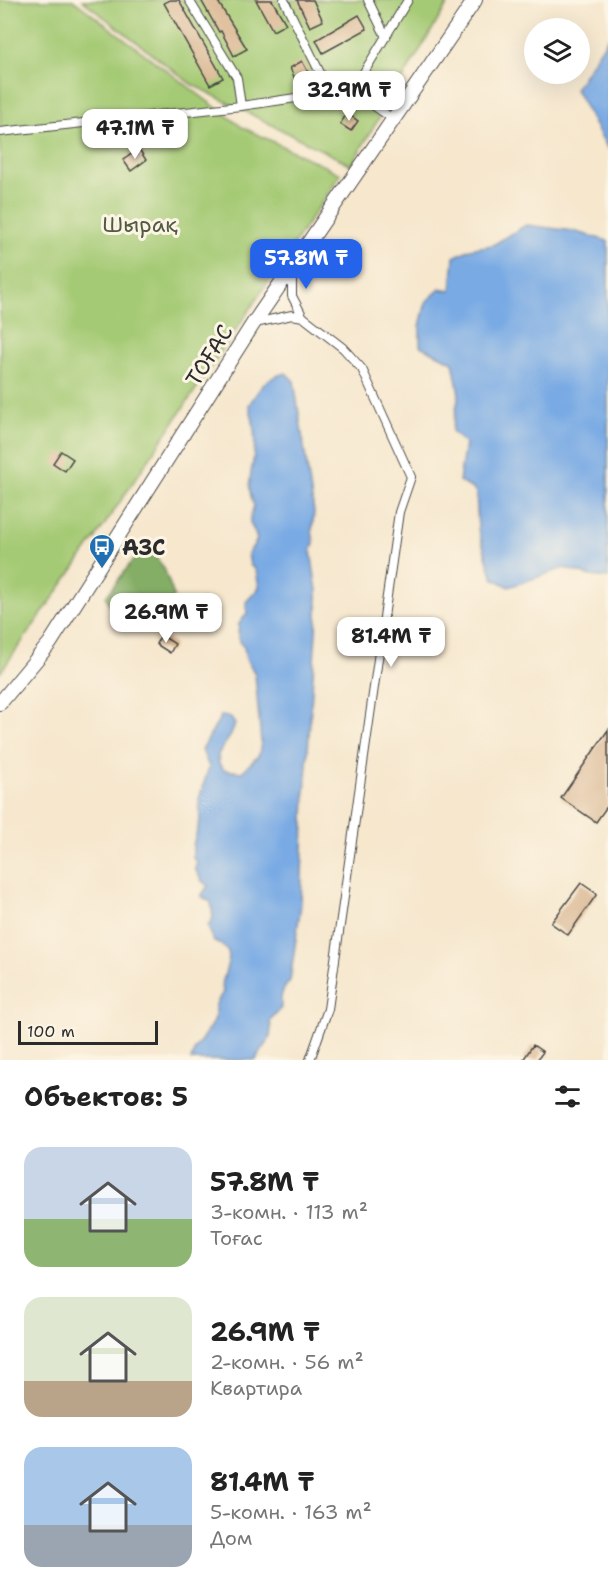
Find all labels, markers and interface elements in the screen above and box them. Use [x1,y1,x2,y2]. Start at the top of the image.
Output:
map controls [524,18,590,84]
button: layers [524,18,590,84]
pin: 32.9M ₸ [294,71,404,122]
text: 32.9M ₸ [307,77,391,103]
pin: 47.1M ₸ [80,109,190,160]
text: 47.1M ₸ [96,115,174,141]
park label: Шырақ [102,210,178,239]
pin: 57.8M ₸ [251,239,361,290]
text: 57.8M ₸ [264,245,348,271]
street label: ТОҒАС [179,319,240,392]
bus stop icon: АЗС [87,532,117,570]
place label: АЗС [122,533,166,562]
pin: 26.9M ₸ [111,593,221,644]
text: 26.9M ₸ [124,599,208,625]
pin: 81.4M ₸ [336,617,446,668]
text: 81.4M ₸ [351,623,431,649]
scale bar [18,1018,158,1046]
text: 100 m [27,1021,75,1042]
text: Объектов: 5 [24,1079,188,1114]
icon: filters [551,1080,584,1113]
text: 57.8M ₸ [210,1164,319,1199]
icon: home [72,1171,144,1243]
text: 3-комн. · 113 m² [210,1199,368,1225]
text: Тоғас [210,1225,263,1251]
text: 26.9M ₸ [210,1314,320,1349]
icon: home [72,1321,144,1393]
text: 2-комн. · 56 m² [210,1349,364,1375]
text: Квартира [210,1375,302,1401]
text: 81.4M ₸ [210,1464,314,1499]
icon: home [72,1471,144,1543]
text: 5-комн. · 163 m² [210,1499,372,1525]
text: Дом [210,1525,252,1551]

